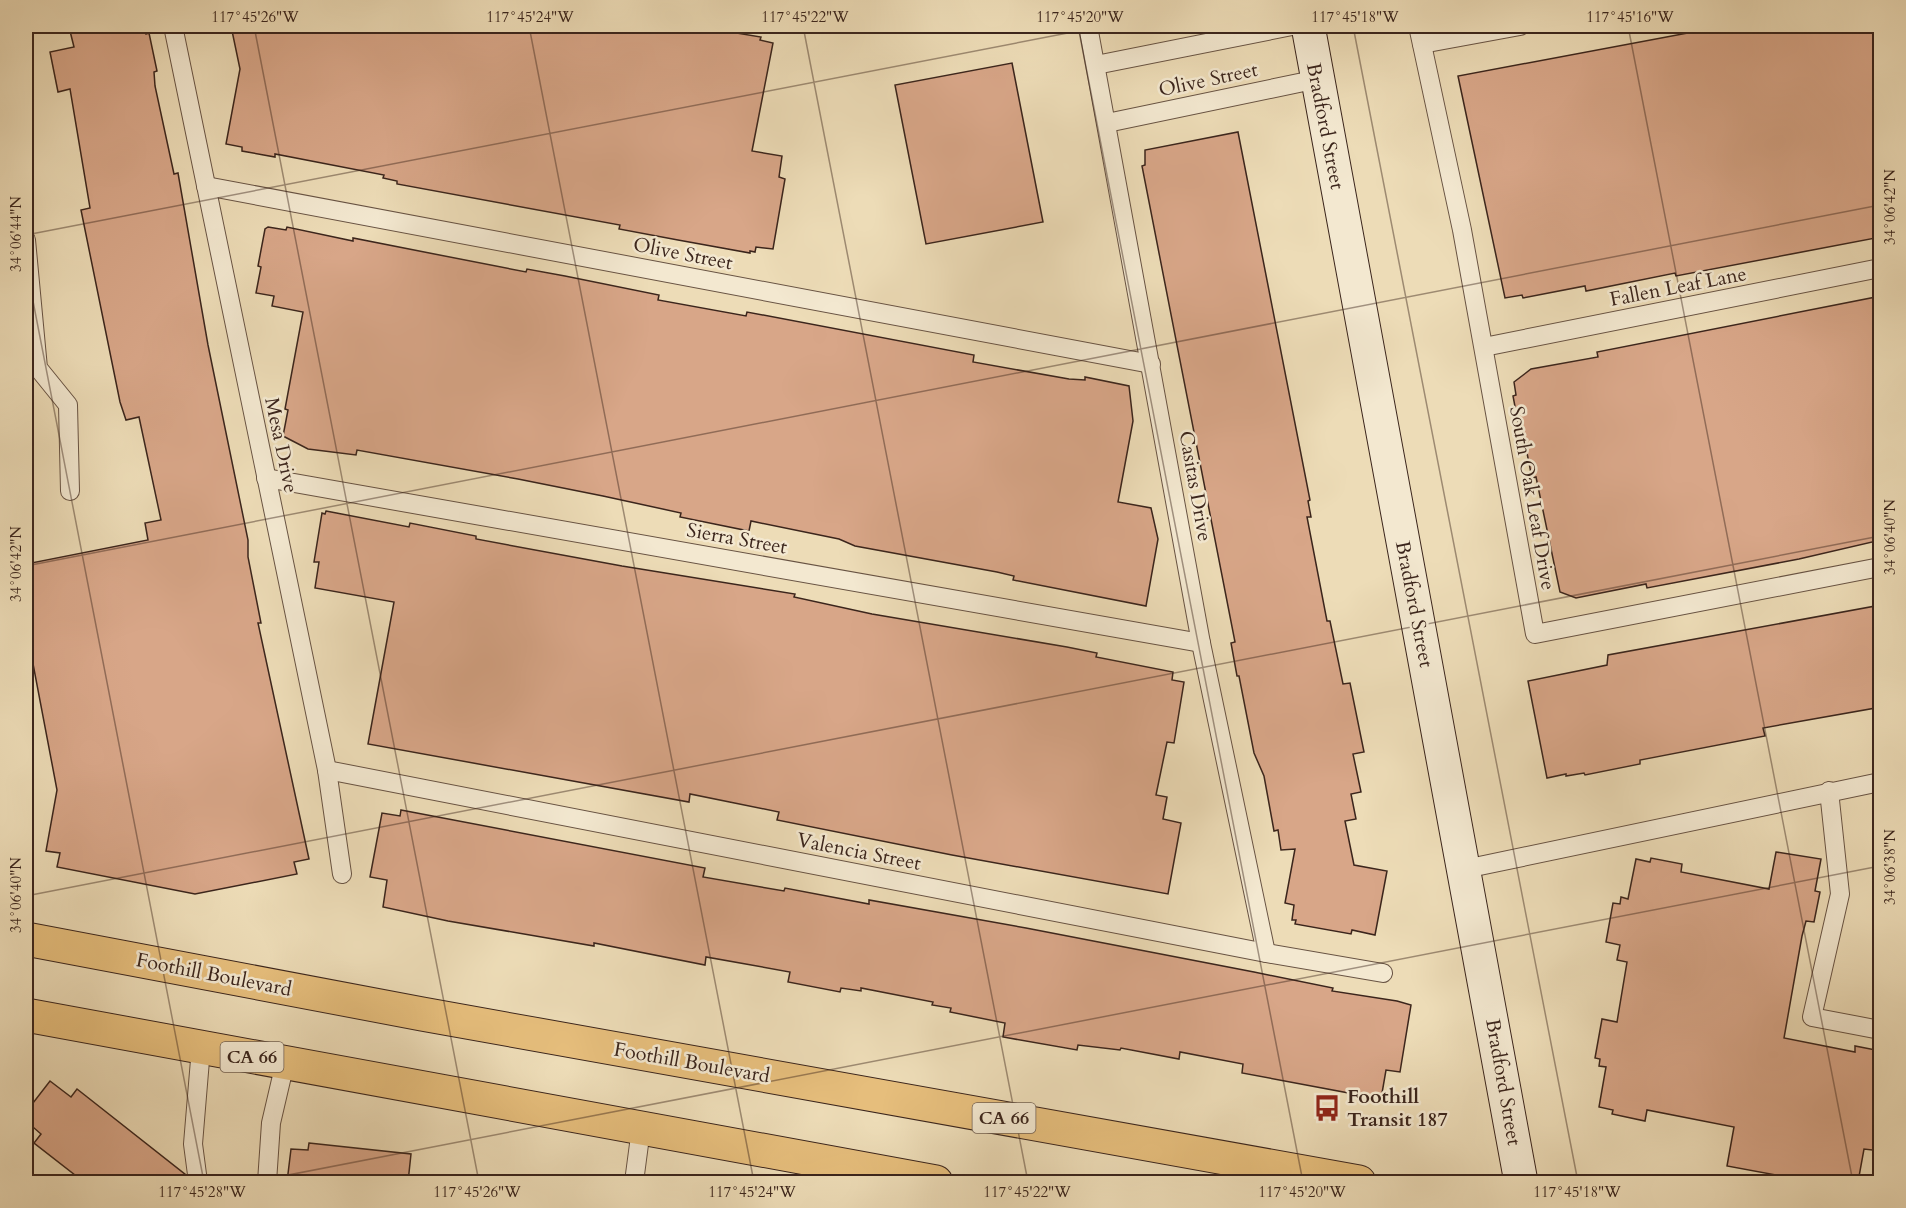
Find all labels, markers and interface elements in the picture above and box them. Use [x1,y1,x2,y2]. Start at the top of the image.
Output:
text: 117°45'26"W [211,7,299,27]
text: 117°45'24"W [486,7,574,27]
text: 117°45'22"W [761,7,849,27]
text: 117°45'20"W [1036,7,1124,27]
text: 117°45'18"W [1311,7,1399,27]
text: 117°45'16"W [1586,7,1674,27]
street label: Olive Street [1156,56,1261,103]
street label: Bradford Street [1300,60,1351,192]
text: 34°06'42"N [1880,169,1900,245]
text: 34°06'44"N [6,196,26,272]
street label: Olive Street [631,231,736,276]
street label: Fallen Leaf Lane [1608,260,1749,313]
street label: Mesa Drive [258,395,305,495]
street label: South Oak Leaf Drive [1503,404,1562,592]
street label: Casitas Drive [1173,429,1218,543]
text: 34°06'40"N [1880,499,1900,575]
street label: Sierra Street [685,516,790,561]
text: 34°06'42"N [6,526,26,602]
street label: Bradford Street [1389,538,1440,670]
street label: Valencia Street [795,826,924,877]
text: 34°06'38"N [1880,829,1900,905]
text: 34°06'40"N [6,857,26,933]
street label: Foothill Boulevard [134,946,294,1003]
street label: Bradford Street [1479,1016,1528,1148]
street label: Foothill Boulevard [612,1036,772,1090]
road number: CA 66 [220,1042,284,1072]
place label: Foothill Transit 187 [1347,1083,1448,1133]
bus stop icon: Foothill Transit 187 [1312,1093,1342,1123]
road number: CA 66 [972,1103,1036,1133]
text: 117°45'28"W [158,1182,246,1202]
text: 117°45'26"W [433,1182,521,1202]
text: 117°45'24"W [708,1182,796,1202]
text: 117°45'22"W [983,1182,1071,1202]
text: 117°45'20"W [1258,1182,1346,1202]
text: 117°45'18"W [1533,1182,1621,1202]

